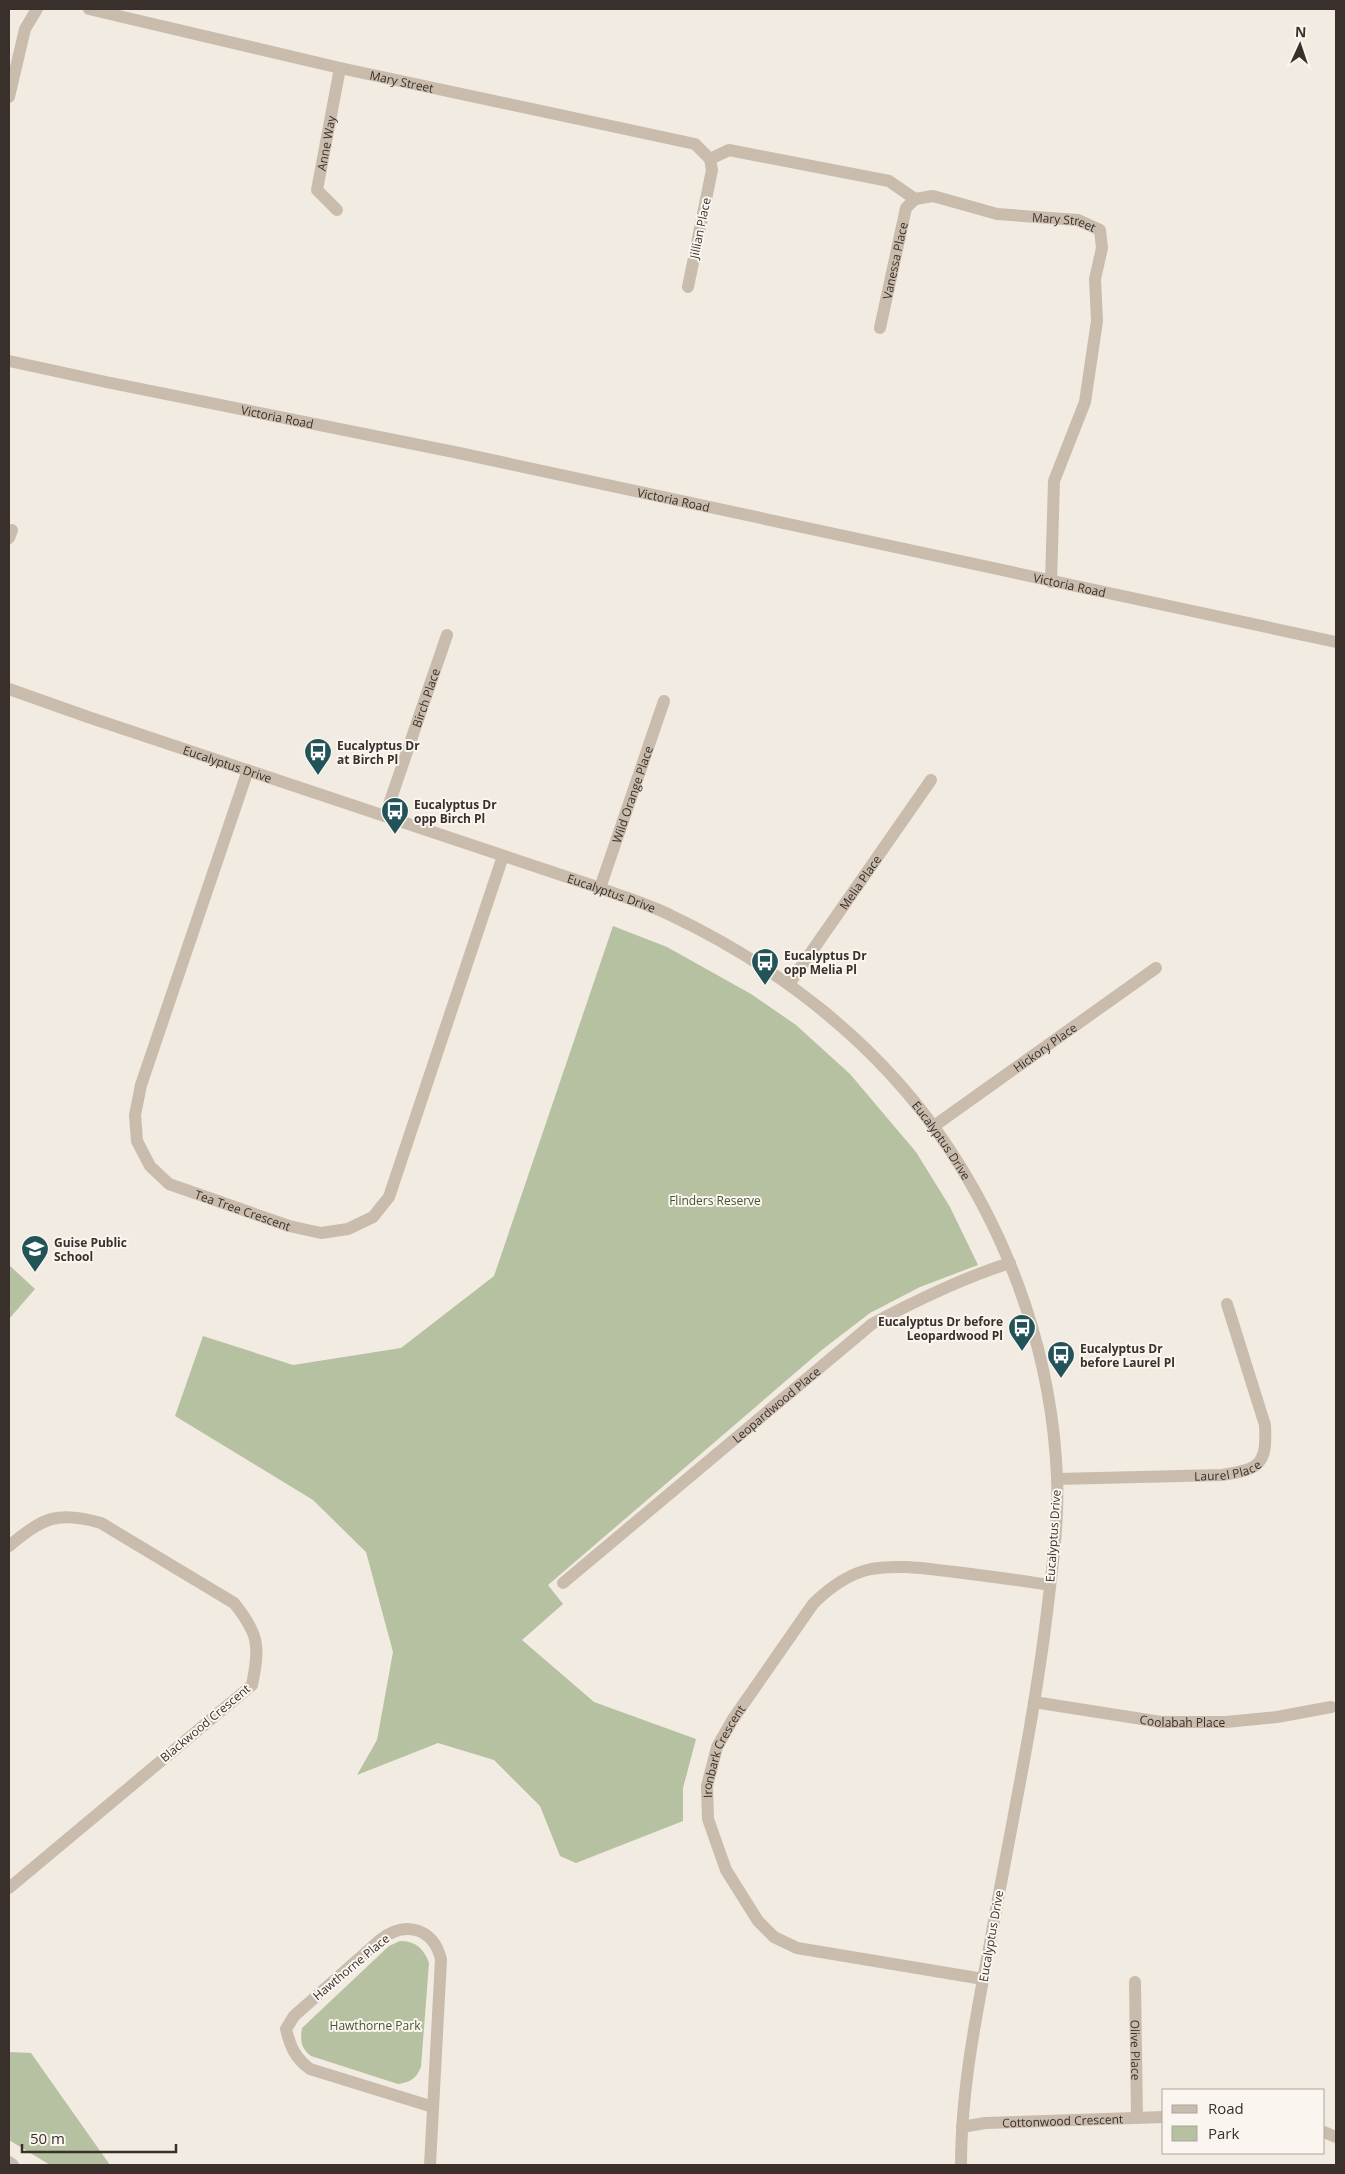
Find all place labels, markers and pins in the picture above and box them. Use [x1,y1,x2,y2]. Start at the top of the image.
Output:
bus stop icon: Eucalyptus Dr at Birch Pl [303,737,333,776]
place label: Eucalyptus Dr at Birch Pl [337,737,420,768]
bus stop icon: Eucalyptus Dr opp Birch Pl [380,796,410,835]
place label: Eucalyptus Dr opp Birch Pl [414,796,497,827]
bus stop icon: Eucalyptus Dr opp Melia Pl [750,947,780,986]
place label: Eucalyptus Dr opp Melia Pl [784,947,867,978]
school or university icon: Guise Public School [20,1234,50,1273]
place label: Guise Public School [54,1234,127,1265]
place label: Eucalyptus Dr before Leopardwood Pl [878,1313,1003,1344]
bus stop icon: Eucalyptus Dr before Leopardwood Pl [1007,1313,1037,1352]
bus stop icon: Eucalyptus Dr before Laurel Pl [1046,1340,1076,1379]
place label: Eucalyptus Dr before Laurel Pl [1080,1340,1175,1371]

